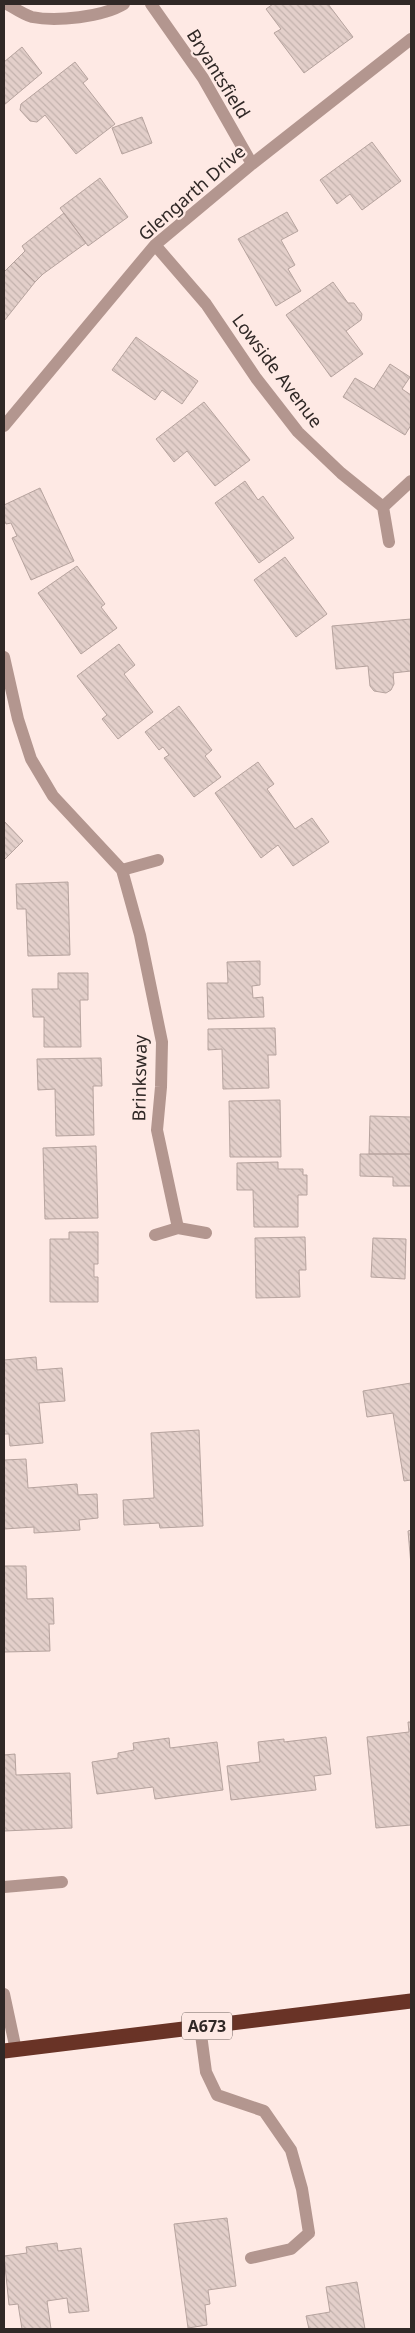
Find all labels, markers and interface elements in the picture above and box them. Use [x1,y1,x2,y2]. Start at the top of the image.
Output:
street label: Bryantsfield [182,24,256,123]
street label: Glengarth Drive [133,139,250,245]
street label: Lowside Avenue [227,309,328,432]
street label: Brinksway [126,1034,152,1121]
road number: A673 [182,2012,232,2040]

